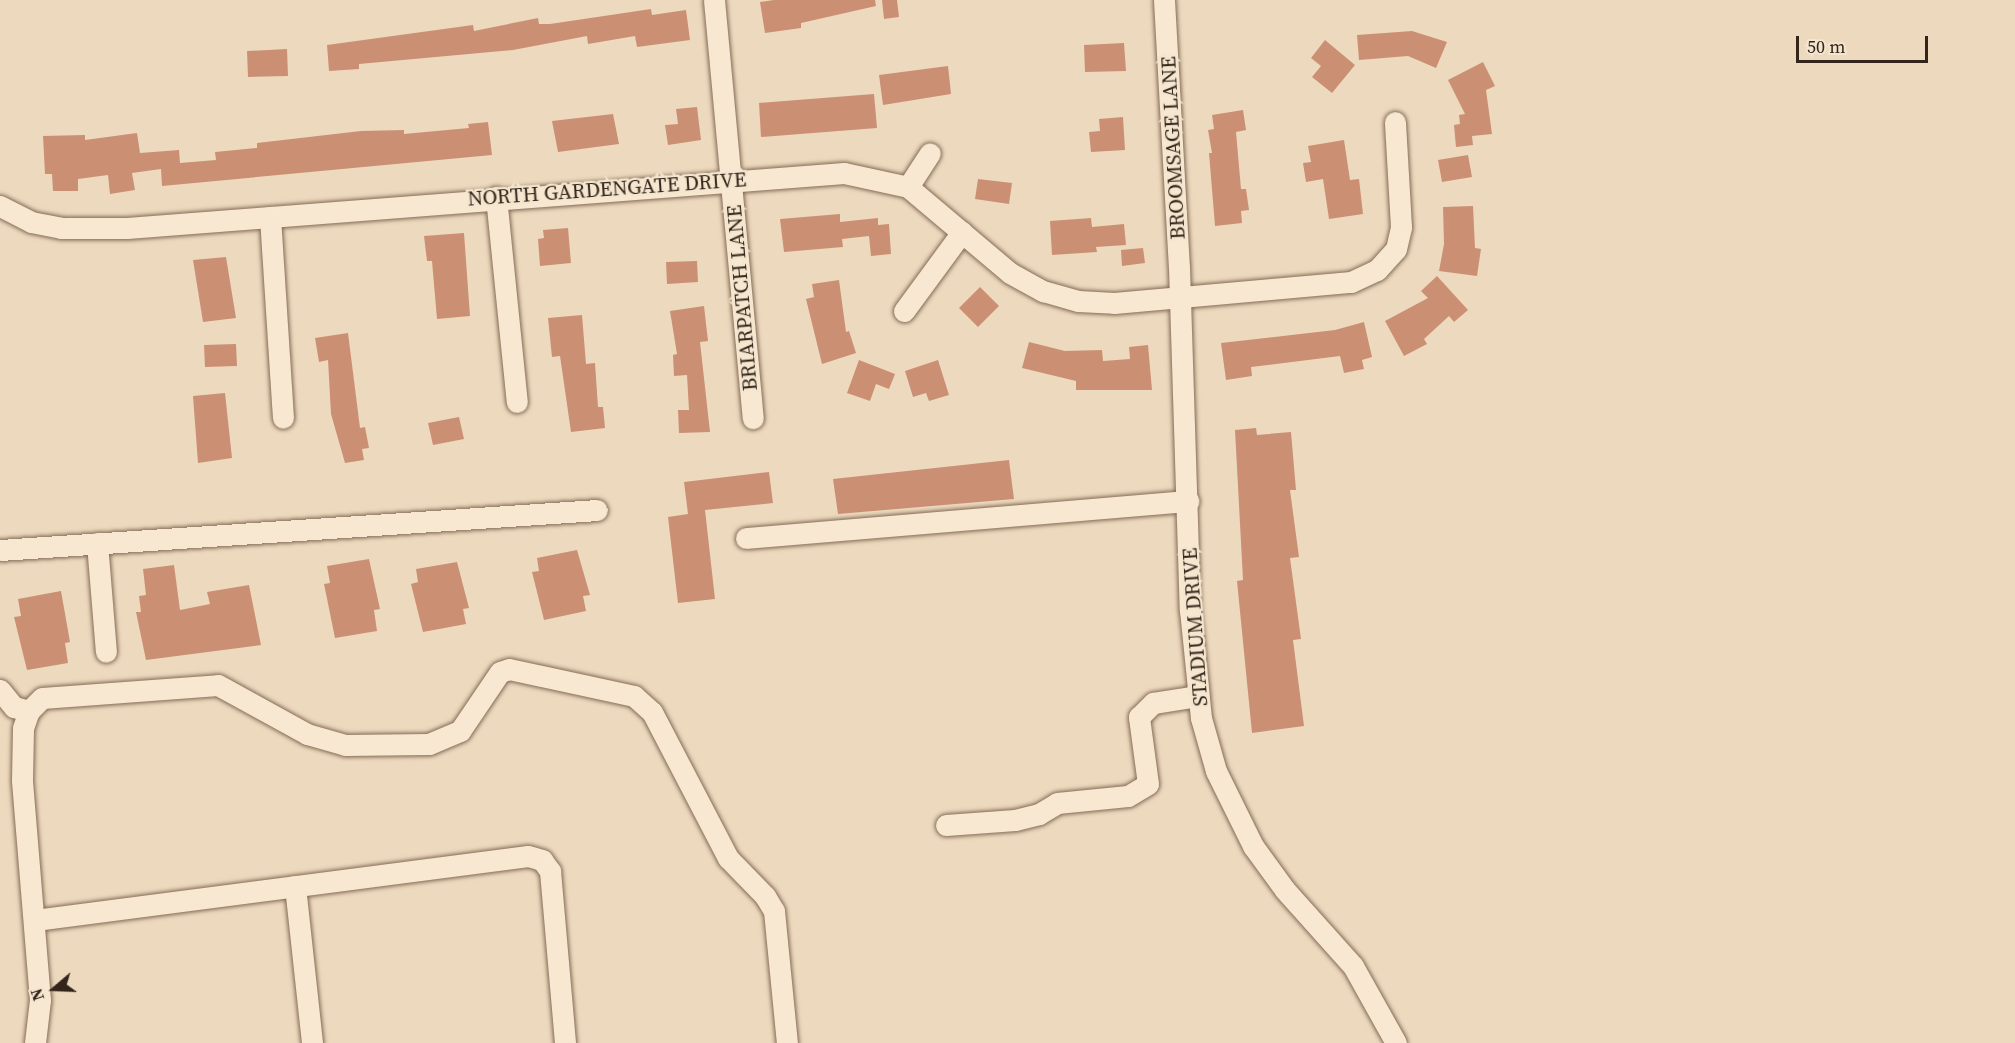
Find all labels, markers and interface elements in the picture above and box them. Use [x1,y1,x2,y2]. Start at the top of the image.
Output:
scale bar [1799,24,1931,62]
text: 50 m [1807,34,1845,59]
street label: BROOMSAGE LANE [1156,56,1190,240]
street label: NORTH GARDENGATE DRIVE [467,167,747,211]
street label: BRIARPATCH LANE [721,204,763,392]
street label: STADIUM DRIVE [1177,547,1213,707]
north arrow [24,959,84,1019]
text: N [25,986,49,1004]

